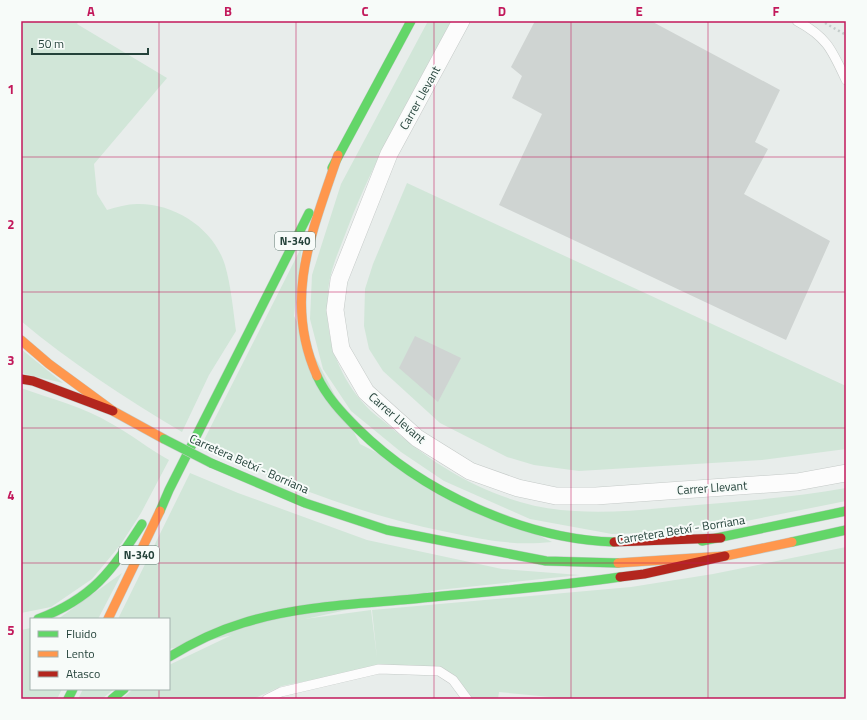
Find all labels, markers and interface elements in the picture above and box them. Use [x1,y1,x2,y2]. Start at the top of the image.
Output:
text: A [87,1,95,21]
text: B [224,1,232,21]
text: C [361,1,369,21]
text: D [498,1,506,21]
text: E [635,1,643,21]
text: F [773,1,780,21]
scale bar [32,30,148,56]
text: 50 m [38,34,64,53]
street label: Carrer Llevant [394,62,445,133]
text: 1 [7,79,15,99]
text: 2 [7,214,15,234]
road number: N-340 [275,232,315,250]
text: 3 [7,350,15,370]
street label: Carrer Llevant [365,387,431,448]
street label: Carretera Betxí - Borriana [186,429,312,498]
street label: Carrer Llevant [676,476,749,499]
text: 4 [7,485,15,505]
street label: Carretera Betxí - Borriana [616,510,746,549]
road number: N-340 [119,546,159,564]
legend [30,618,170,690]
text: 5 [7,620,15,640]
text: Fluido [66,624,97,643]
text: Lento [66,644,95,663]
text: Atasco [66,664,100,683]

